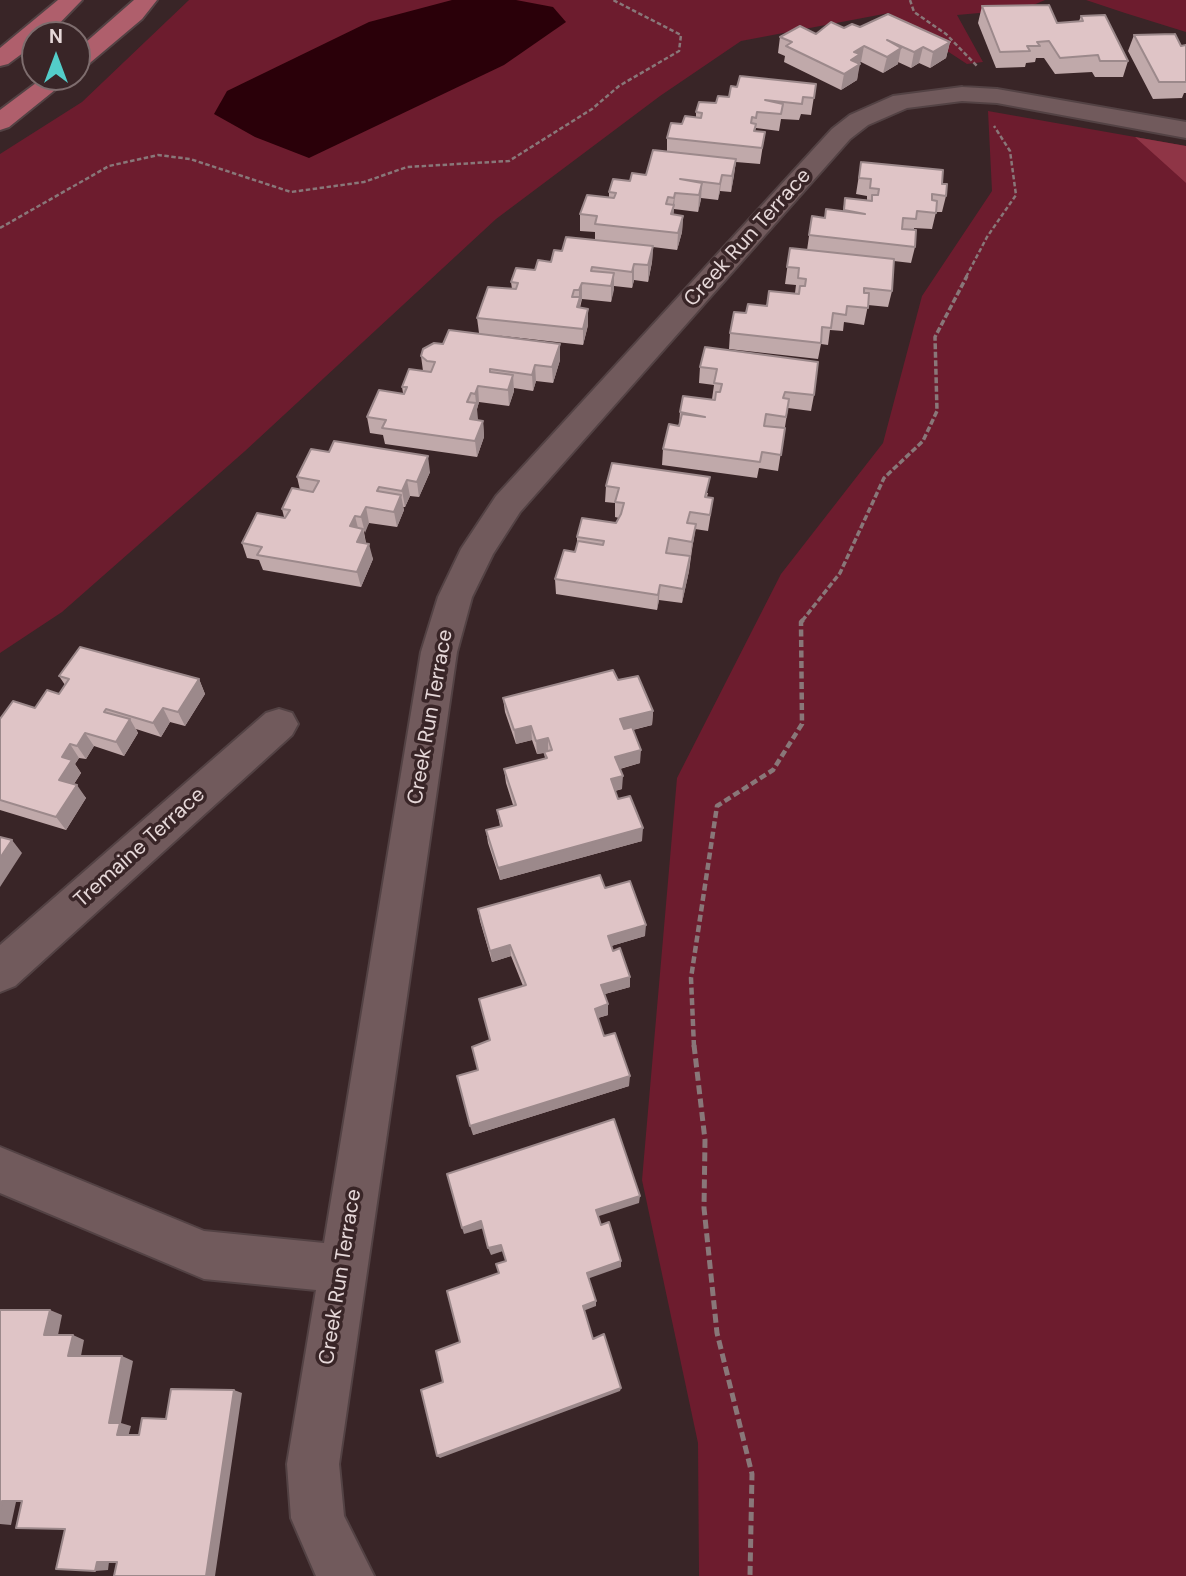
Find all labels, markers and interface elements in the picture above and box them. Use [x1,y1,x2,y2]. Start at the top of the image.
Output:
north arrow [21,21,91,91]
text: N [49,24,63,49]
street label: Creek Run Terrace [679,164,817,312]
street label: Creek Run Terrace [403,627,459,807]
street label: Tremaine Terrace [69,783,211,913]
street label: Creek Run Terrace [315,1187,367,1367]

